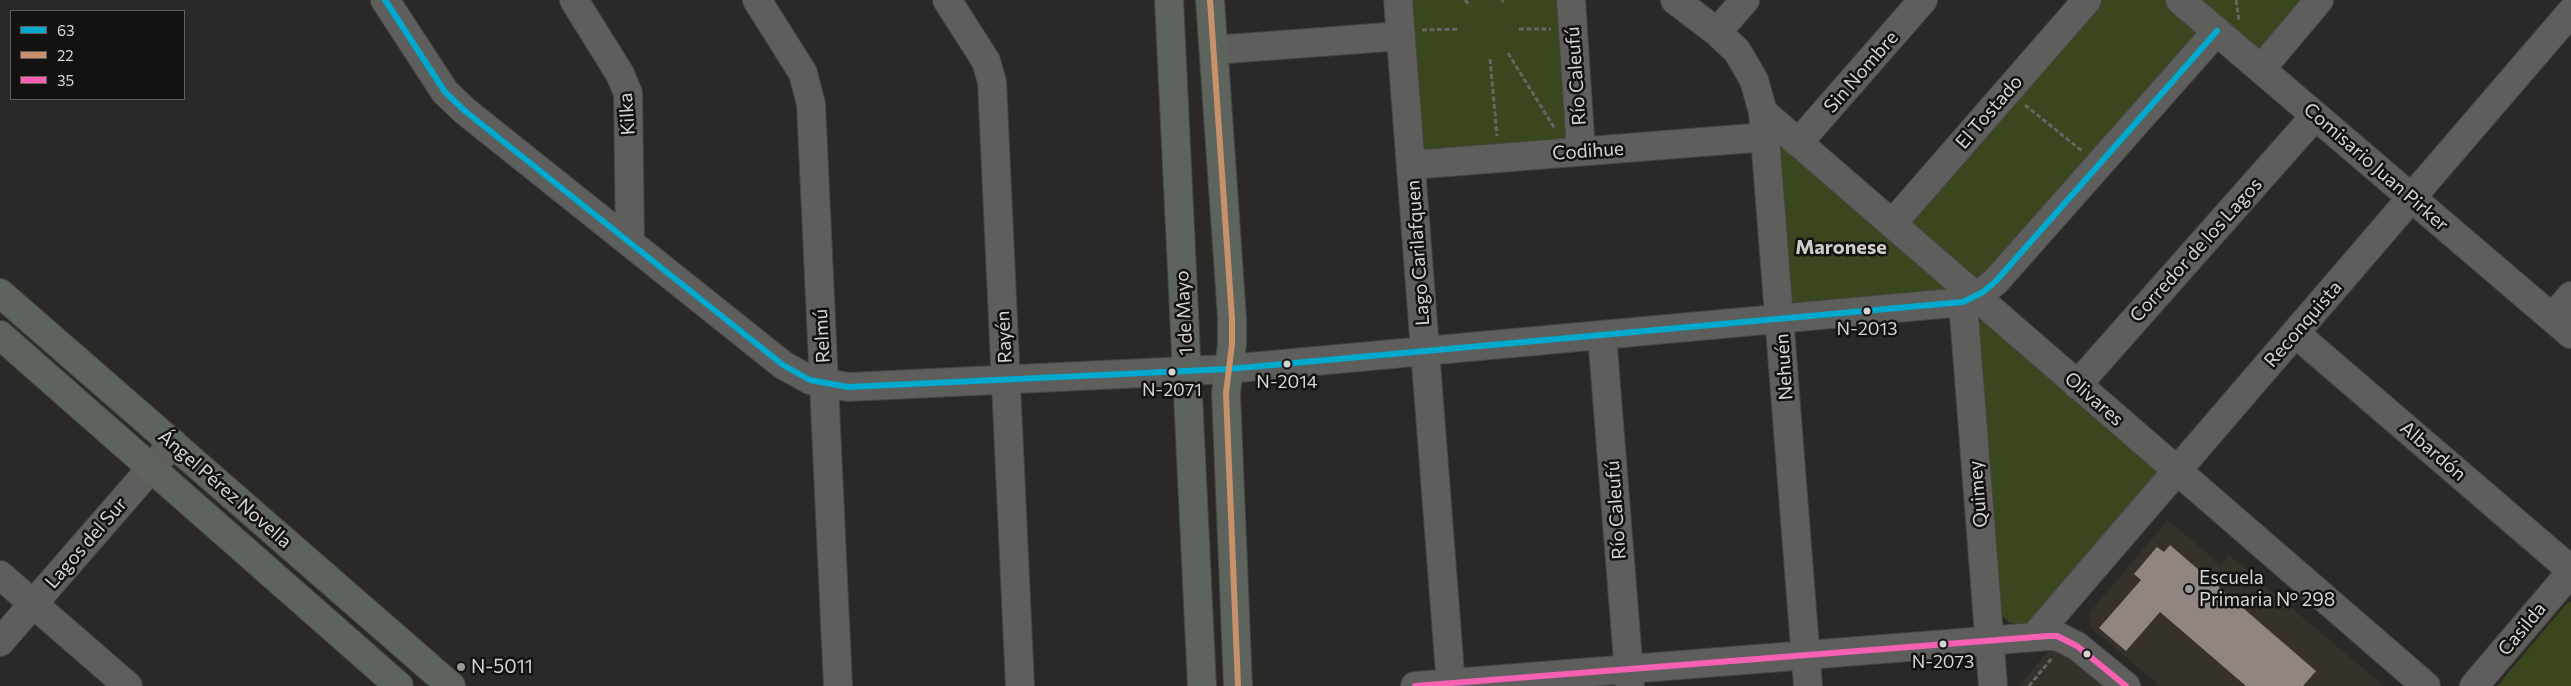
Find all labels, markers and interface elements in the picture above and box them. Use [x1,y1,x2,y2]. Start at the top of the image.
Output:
legend [10,10,185,100]
text: 63 [57,21,75,39]
street label: Río Caleufú [1561,26,1591,126]
street label: Sin Nombre [1819,26,1903,118]
text: 22 [57,46,74,64]
street label: El Tostado [1951,70,2027,154]
text: 35 [57,71,74,89]
street label: Kilka [614,92,640,136]
street label: Comisario Juan Pirker [2299,98,2453,236]
street label: Codihue [1551,137,1625,165]
street label: Corredor de los Lagos [2125,173,2267,327]
street label: Lago Carilafquen [1402,179,1434,327]
district label: Maronese [1795,235,1887,259]
street label: 1 de Mayo [1170,270,1198,356]
street label: Reconquista [2259,276,2347,372]
marker: N-2013 [1862,306,1872,316]
street label: Relmú [809,308,835,364]
street label: Rayén [991,310,1017,364]
place label: N-2013 [1837,318,1897,340]
street label: Nehuén [1770,333,1798,401]
marker: N-2014 [1282,359,1292,369]
marker: N-2071 [1167,367,1177,377]
street label: Olivares [2060,367,2128,431]
place label: N-2014 [1256,371,1318,393]
place label: N-2071 [1142,379,1202,401]
street label: Albardón [2395,416,2471,486]
street label: Ángel Pérez Novella [154,425,296,553]
street label: Río Caleufú [1601,460,1631,560]
street label: Quimey [1964,460,1992,528]
street label: Lagos del Sur [40,493,132,593]
place label: Escuela Primaria Nº 298 [2199,567,2335,611]
marker: Escuela Primaria Nº 298 [2183,583,2195,595]
street label: Casilda [2493,598,2551,660]
marker: N-2073 [1938,639,1948,649]
unlabelled marker [2082,649,2092,659]
place label: N-2073 [1912,651,1974,673]
place label: N-5011 [471,656,533,678]
marker: N-5011 [455,661,467,673]

